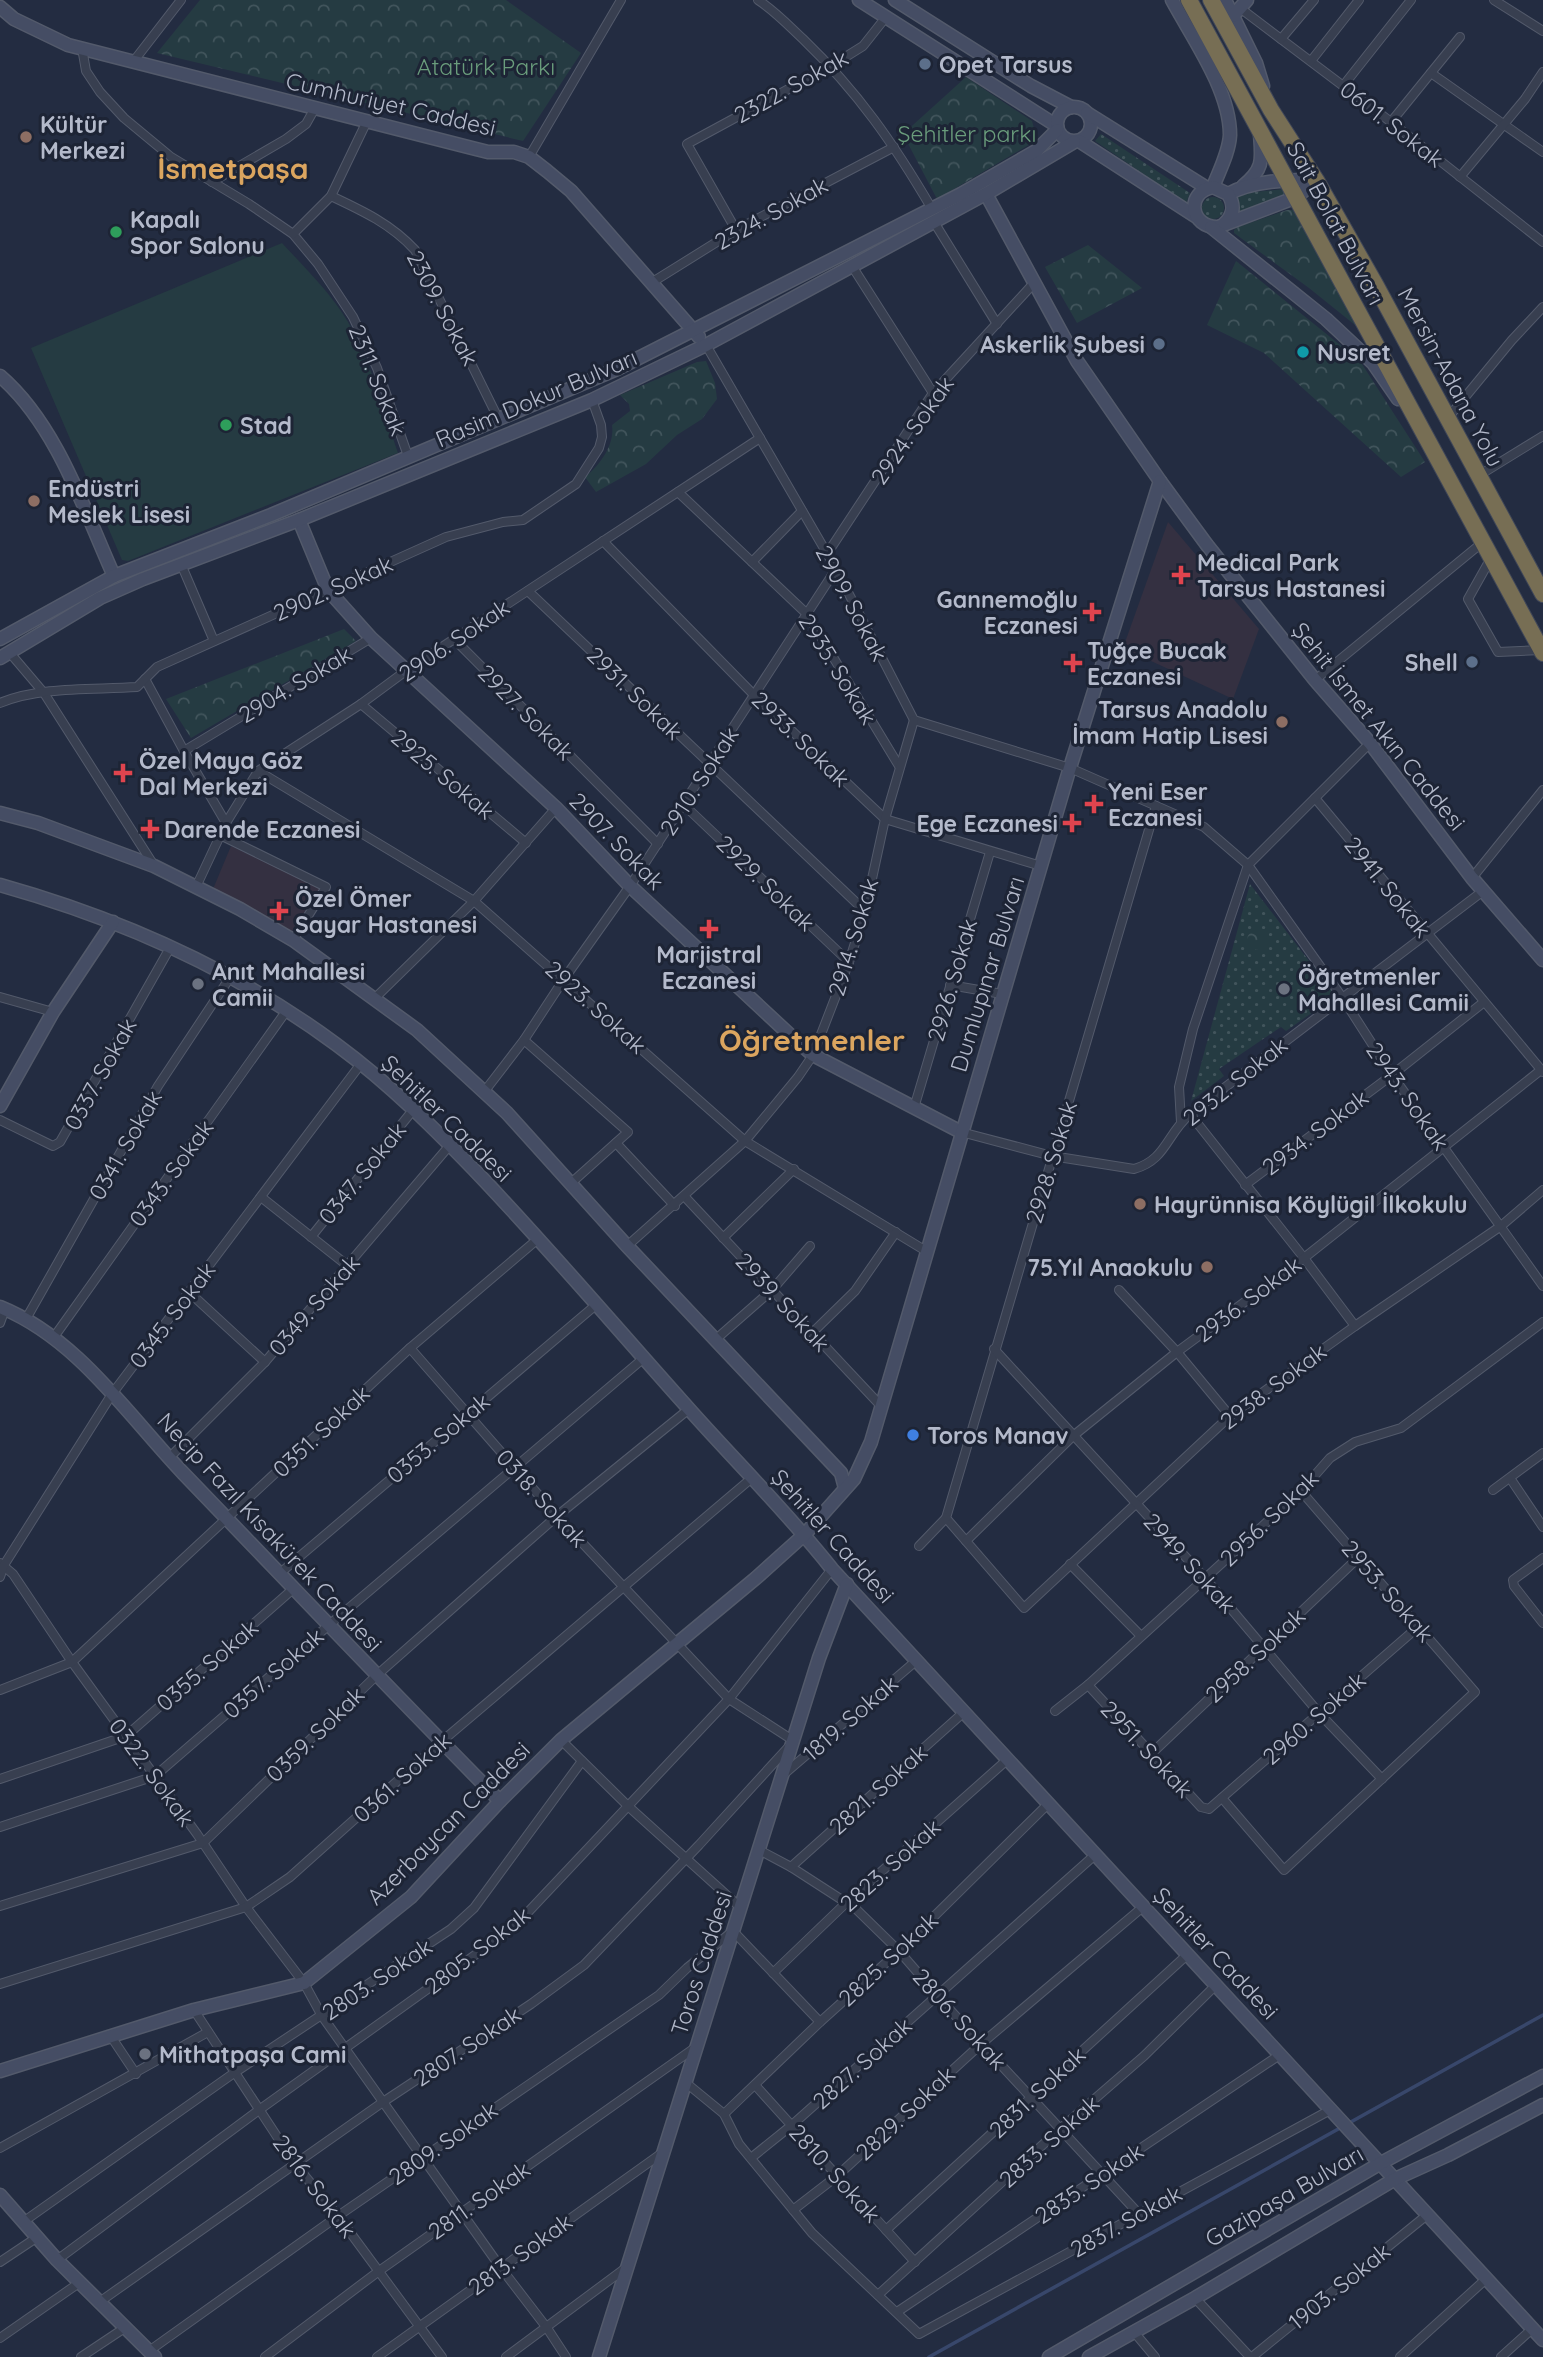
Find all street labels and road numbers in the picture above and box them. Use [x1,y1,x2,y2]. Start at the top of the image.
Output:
street label: 2322. Sokak [729,43,853,129]
street label: Cumhuriyet Caddesi [283,66,499,142]
street label: 0601. Sokak [1334,74,1450,174]
street label: Sait Bolat Bulvarı [1281,136,1391,310]
street label: 2324. Sokak [709,170,833,256]
street label: 2309. Sokak [401,246,485,370]
street label: Mersin-Adana Yolu [1391,282,1511,472]
street label: 2311. Sokak [343,320,413,440]
street label: Rasim Dokur Bulvarı [431,342,641,454]
street label: 2924. Sokak [864,370,960,490]
street label: 2909. Sokak [809,540,895,666]
street label: 2902. Sokak [269,549,397,627]
street label: 2906. Sokak [393,592,515,688]
street label: 2935. Sokak [793,608,883,730]
street label: Şehit İsmet Akın Caddesi [1286,616,1472,836]
street label: 2904. Sokak [233,639,357,729]
street label: 2931. Sokak [581,640,689,746]
street label: 2927. Sokak [472,658,580,766]
street label: 2933. Sokak [746,685,856,793]
street label: 2910. Sokak [653,721,745,841]
street label: 2925. Sokak [385,722,501,826]
street label: 2907. Sokak [563,786,671,896]
street label: 2929. Sokak [711,829,821,937]
street label: 2941. Sokak [1338,831,1438,943]
street label: Dumlupınar Bulvarı [944,873,1030,1075]
street label: 2914. Sokak [821,875,885,999]
street label: 2926. Sokak [921,915,983,1045]
street label: 2923. Sokak [539,954,653,1060]
street label: 0337. Sokak [57,1013,143,1135]
street label: 2932. Sokak [1177,1030,1293,1132]
street label: 2943. Sokak [1360,1036,1456,1156]
street label: Şehitler Caddesi [376,1048,518,1188]
street label: 2934. Sokak [1256,1083,1374,1181]
street label: 0341. Sokak [82,1085,168,1205]
street label: 2928. Sokak [1019,1097,1083,1227]
street label: 0343. Sokak [122,1114,220,1232]
street label: 0347. Sokak [312,1116,412,1230]
street label: 2939. Sokak [730,1246,836,1358]
street label: 0349. Sokak [262,1248,366,1362]
street label: 2936. Sokak [1189,1250,1307,1348]
street label: 0345. Sokak [123,1256,221,1374]
street label: 2938. Sokak [1214,1337,1332,1435]
street label: 0351. Sokak [266,1379,376,1483]
street label: 0353. Sokak [380,1386,496,1490]
street label: Necip Fazıl Kısakürek Caddesi [151,1406,389,1658]
street label: 0318. Sokak [490,1443,594,1553]
street label: Şehitler Caddesi [765,1463,901,1609]
street label: 2956. Sokak [1214,1464,1324,1572]
street label: 2949. Sokak [1137,1507,1243,1619]
street label: 2953. Sokak [1336,1534,1440,1648]
street label: 2958. Sokak [1199,1601,1311,1709]
street label: 0355. Sokak [150,1613,264,1717]
street label: 0357. Sokak [217,1621,329,1725]
street label: 2960. Sokak [1256,1665,1372,1771]
street label: 1819. Sokak [796,1669,904,1767]
street label: 0359. Sokak [260,1680,370,1788]
street label: 2951. Sokak [1095,1694,1199,1804]
street label: 0322. Sokak [103,1712,201,1832]
street label: 0361. Sokak [347,1725,457,1829]
street label: Azerbaycan Caddesi [360,1735,536,1911]
street label: 2821. Sokak [823,1737,933,1841]
street label: 2823. Sokak [834,1812,946,1918]
street label: Şehitler Caddesi [1147,1881,1285,2025]
street label: Toros Caddesi [664,1887,738,2039]
street label: 2805. Sokak [418,1900,536,2000]
street label: 2825. Sokak [832,1906,944,2012]
street label: 2803. Sokak [316,1932,438,2026]
street label: 2806. Sokak [907,1962,1013,2076]
street label: 2807. Sokak [408,1999,526,2093]
street label: 2827. Sokak [806,2011,918,2115]
street label: 2831. Sokak [983,2040,1091,2144]
street label: 2829. Sokak [849,2060,961,2166]
street label: 2833. Sokak [993,2088,1105,2194]
street label: 2809. Sokak [383,2095,503,2191]
street label: 2810. Sokak [783,2118,887,2228]
street label: 2816. Sokak [267,2129,363,2243]
street label: 2835. Sokak [1029,2136,1149,2230]
street label: Gazipaşa Bulvarı [1200,2139,1368,2253]
street label: 2811. Sokak [422,2154,536,2246]
street label: 2837. Sokak [1065,2178,1187,2264]
street label: 2813. Sokak [462,2207,578,2301]
street label: 1903. Sokak [1282,2236,1396,2336]

